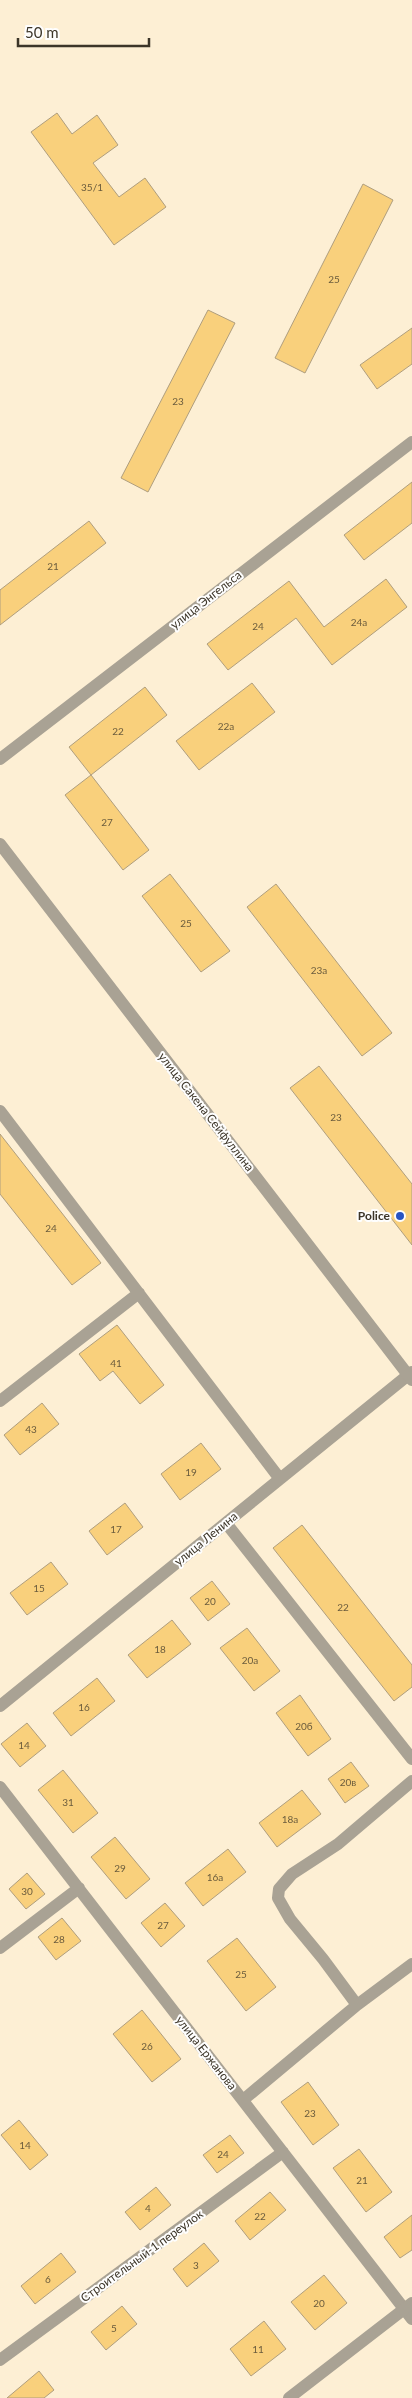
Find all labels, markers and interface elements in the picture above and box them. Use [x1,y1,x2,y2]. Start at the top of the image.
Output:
scale bar [18,15,149,47]
text: 50 m [25,23,59,41]
house number: 35/1 [81,181,103,193]
house number: 25 [328,273,340,285]
house number: 23 [172,395,184,407]
house number: 21 [47,560,59,572]
street label: улица Энгельса [167,567,244,632]
house number: 24а [351,616,367,628]
house number: 24 [252,620,264,632]
house number: 22а [218,720,234,732]
house number: 22 [112,725,124,737]
house number: 27 [101,816,113,828]
house number: 25 [180,917,192,929]
house number: 23а [311,964,327,976]
street label: улица Сакена Сейфуллина [155,1049,257,1174]
house number: 23 [330,1111,342,1123]
place label: Police [358,1208,391,1223]
marker: Police [394,1210,406,1222]
house number: 24 [45,1222,57,1234]
house number: 41 [110,1357,122,1369]
house number: 43 [25,1423,37,1435]
house number: 19 [185,1466,197,1478]
street label: улица Ленина [171,1509,240,1569]
house number: 17 [110,1523,122,1535]
house number: 15 [33,1582,45,1594]
house number: 20 [204,1595,216,1607]
house number: 22 [337,1601,349,1613]
house number: 18 [154,1643,166,1655]
house number: 20а [242,1654,258,1666]
house number: 16 [78,1701,90,1713]
house number: 20б [295,1720,313,1732]
house number: 14 [18,1739,30,1751]
house number: 20в [340,1776,356,1788]
house number: 31 [62,1796,74,1808]
house number: 18а [282,1813,298,1825]
house number: 29 [114,1862,126,1874]
house number: 16а [207,1871,223,1883]
house number: 30 [21,1885,33,1897]
house number: 27 [157,1919,169,1931]
house number: 28 [53,1933,65,1945]
house number: 25 [235,1968,247,1980]
street label: улица Ержанова [173,2013,240,2093]
house number: 26 [141,2040,153,2052]
house number: 23 [304,2107,316,2119]
house number: 14 [19,2139,31,2151]
house number: 24 [217,2148,229,2160]
house number: 21 [356,2174,368,2186]
house number: 4 [145,2202,151,2214]
street label: Строительный-1 переулок [78,2206,206,2305]
house number: 22 [254,2210,266,2222]
house number: 3 [193,2259,199,2271]
house number: 6 [45,2273,51,2285]
house number: 20 [313,2297,325,2309]
house number: 5 [111,2322,117,2334]
house number: 11 [252,2343,264,2355]

